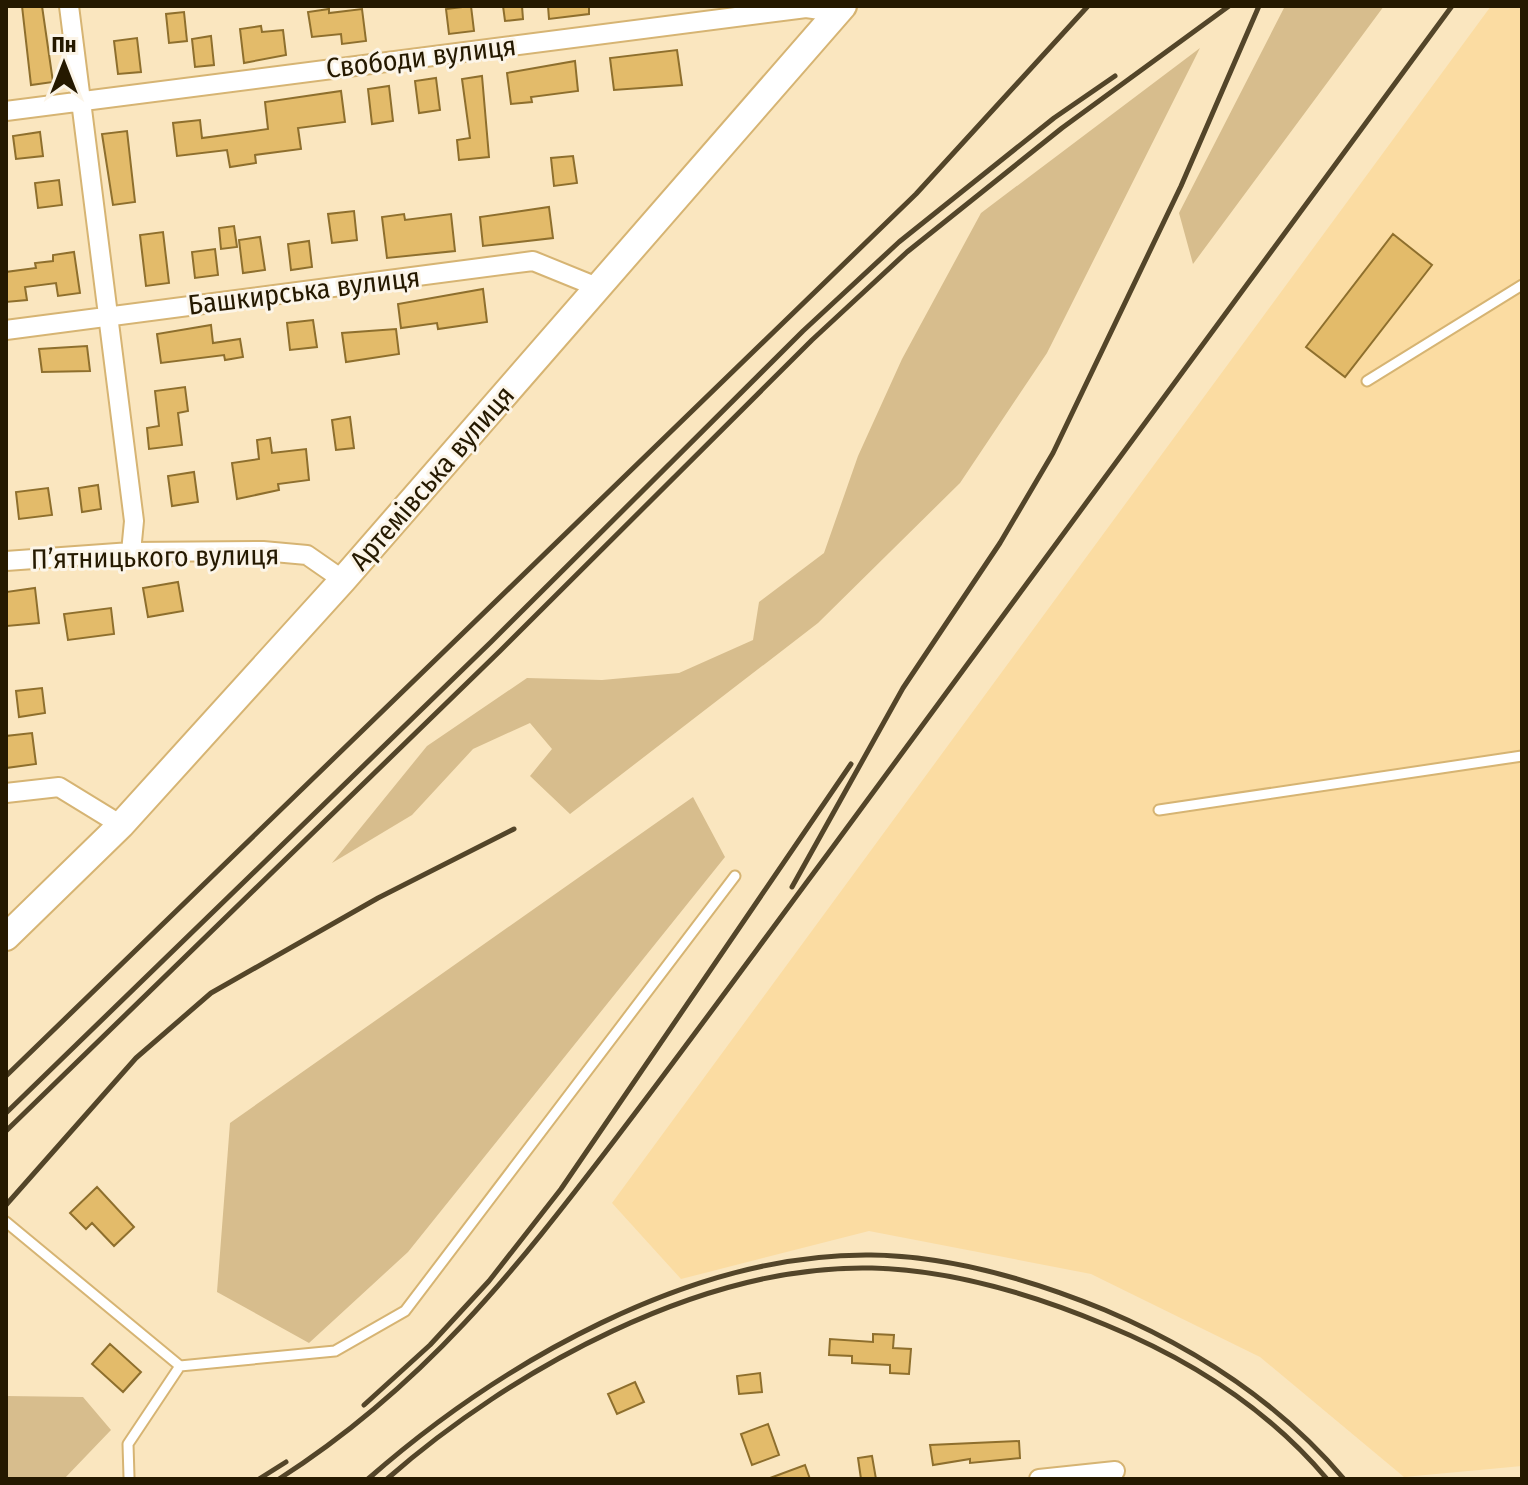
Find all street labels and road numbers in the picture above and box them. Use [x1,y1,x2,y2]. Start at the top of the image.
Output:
street label: Свободи вулиця [324,29,518,85]
street label: Башкирська вулиця [186,260,422,322]
street label: Артемівська вулиця [343,379,521,577]
street label: П’ятницького вулиця [31,538,279,576]

